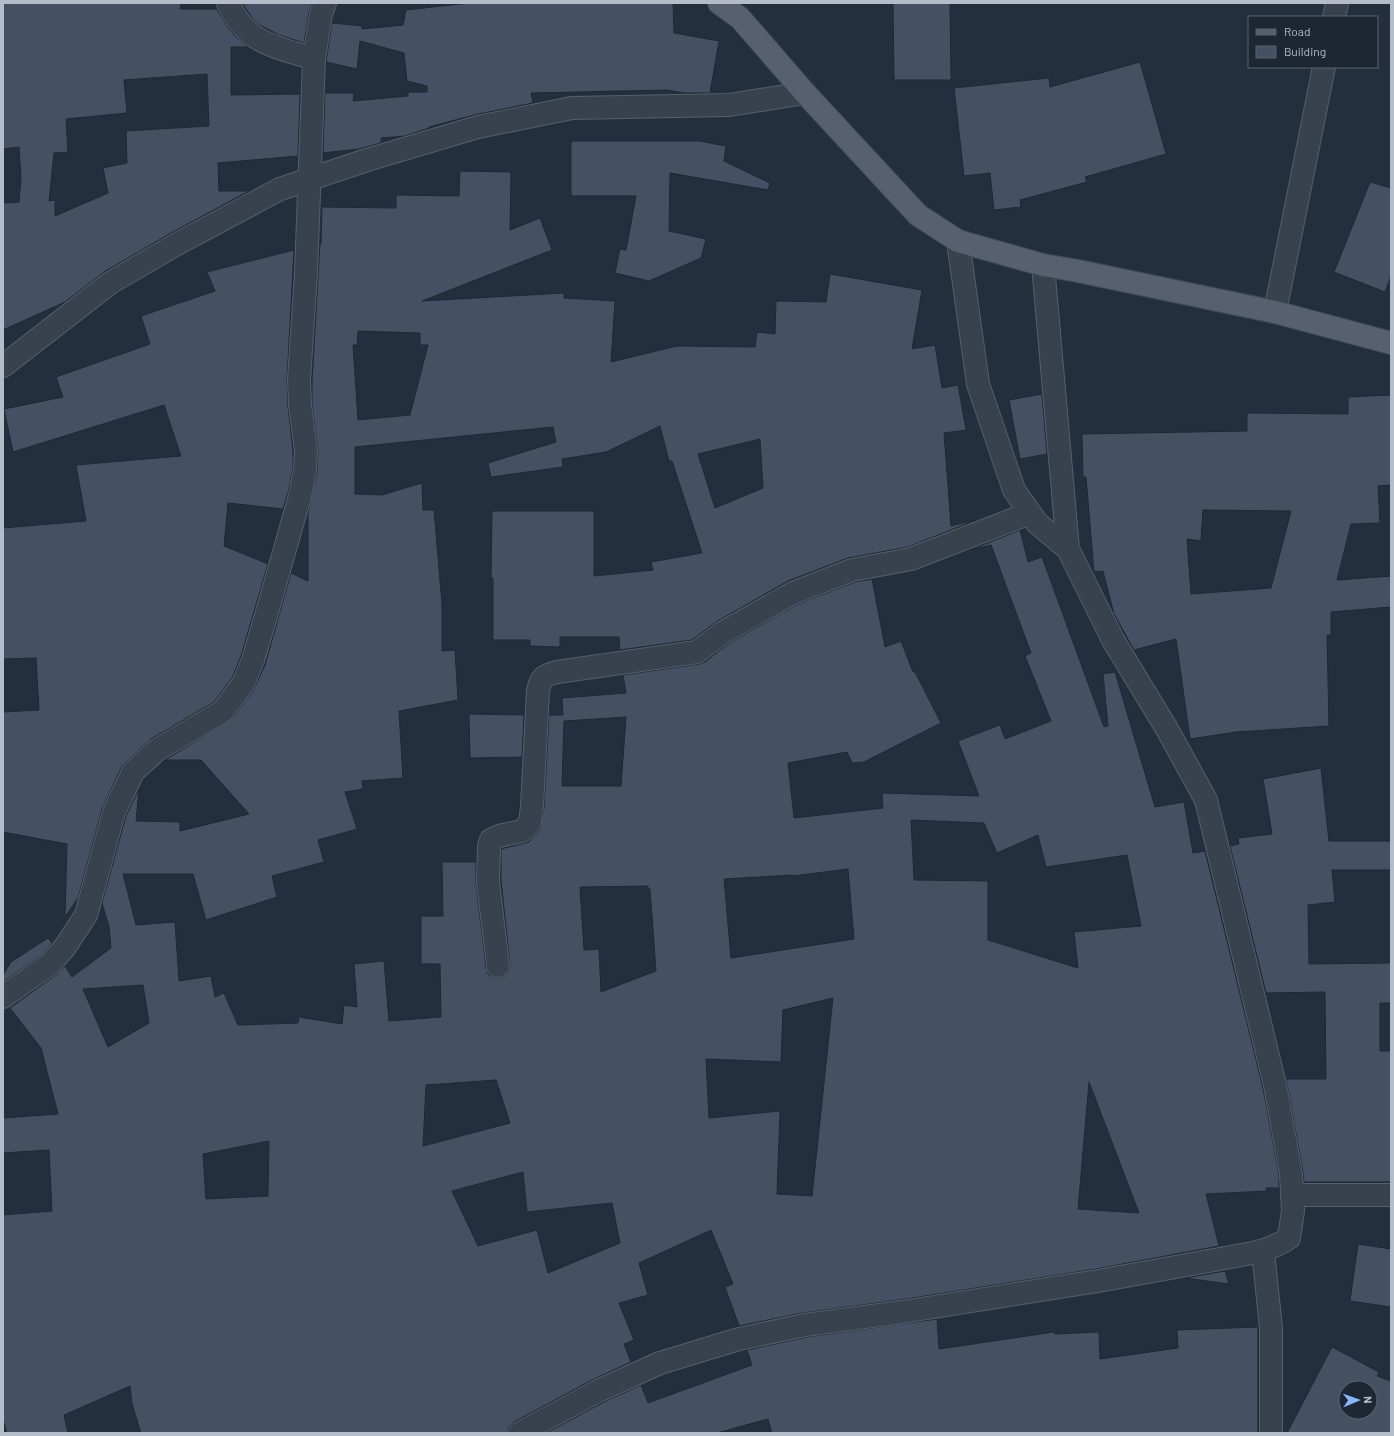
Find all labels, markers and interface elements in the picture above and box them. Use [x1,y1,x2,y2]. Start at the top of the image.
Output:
legend [1248,16,1378,68]
text: Road [1284,24,1311,38]
text: Building [1284,44,1326,58]
north arrow [1338,1380,1378,1420]
text: N [1362,1396,1375,1404]

